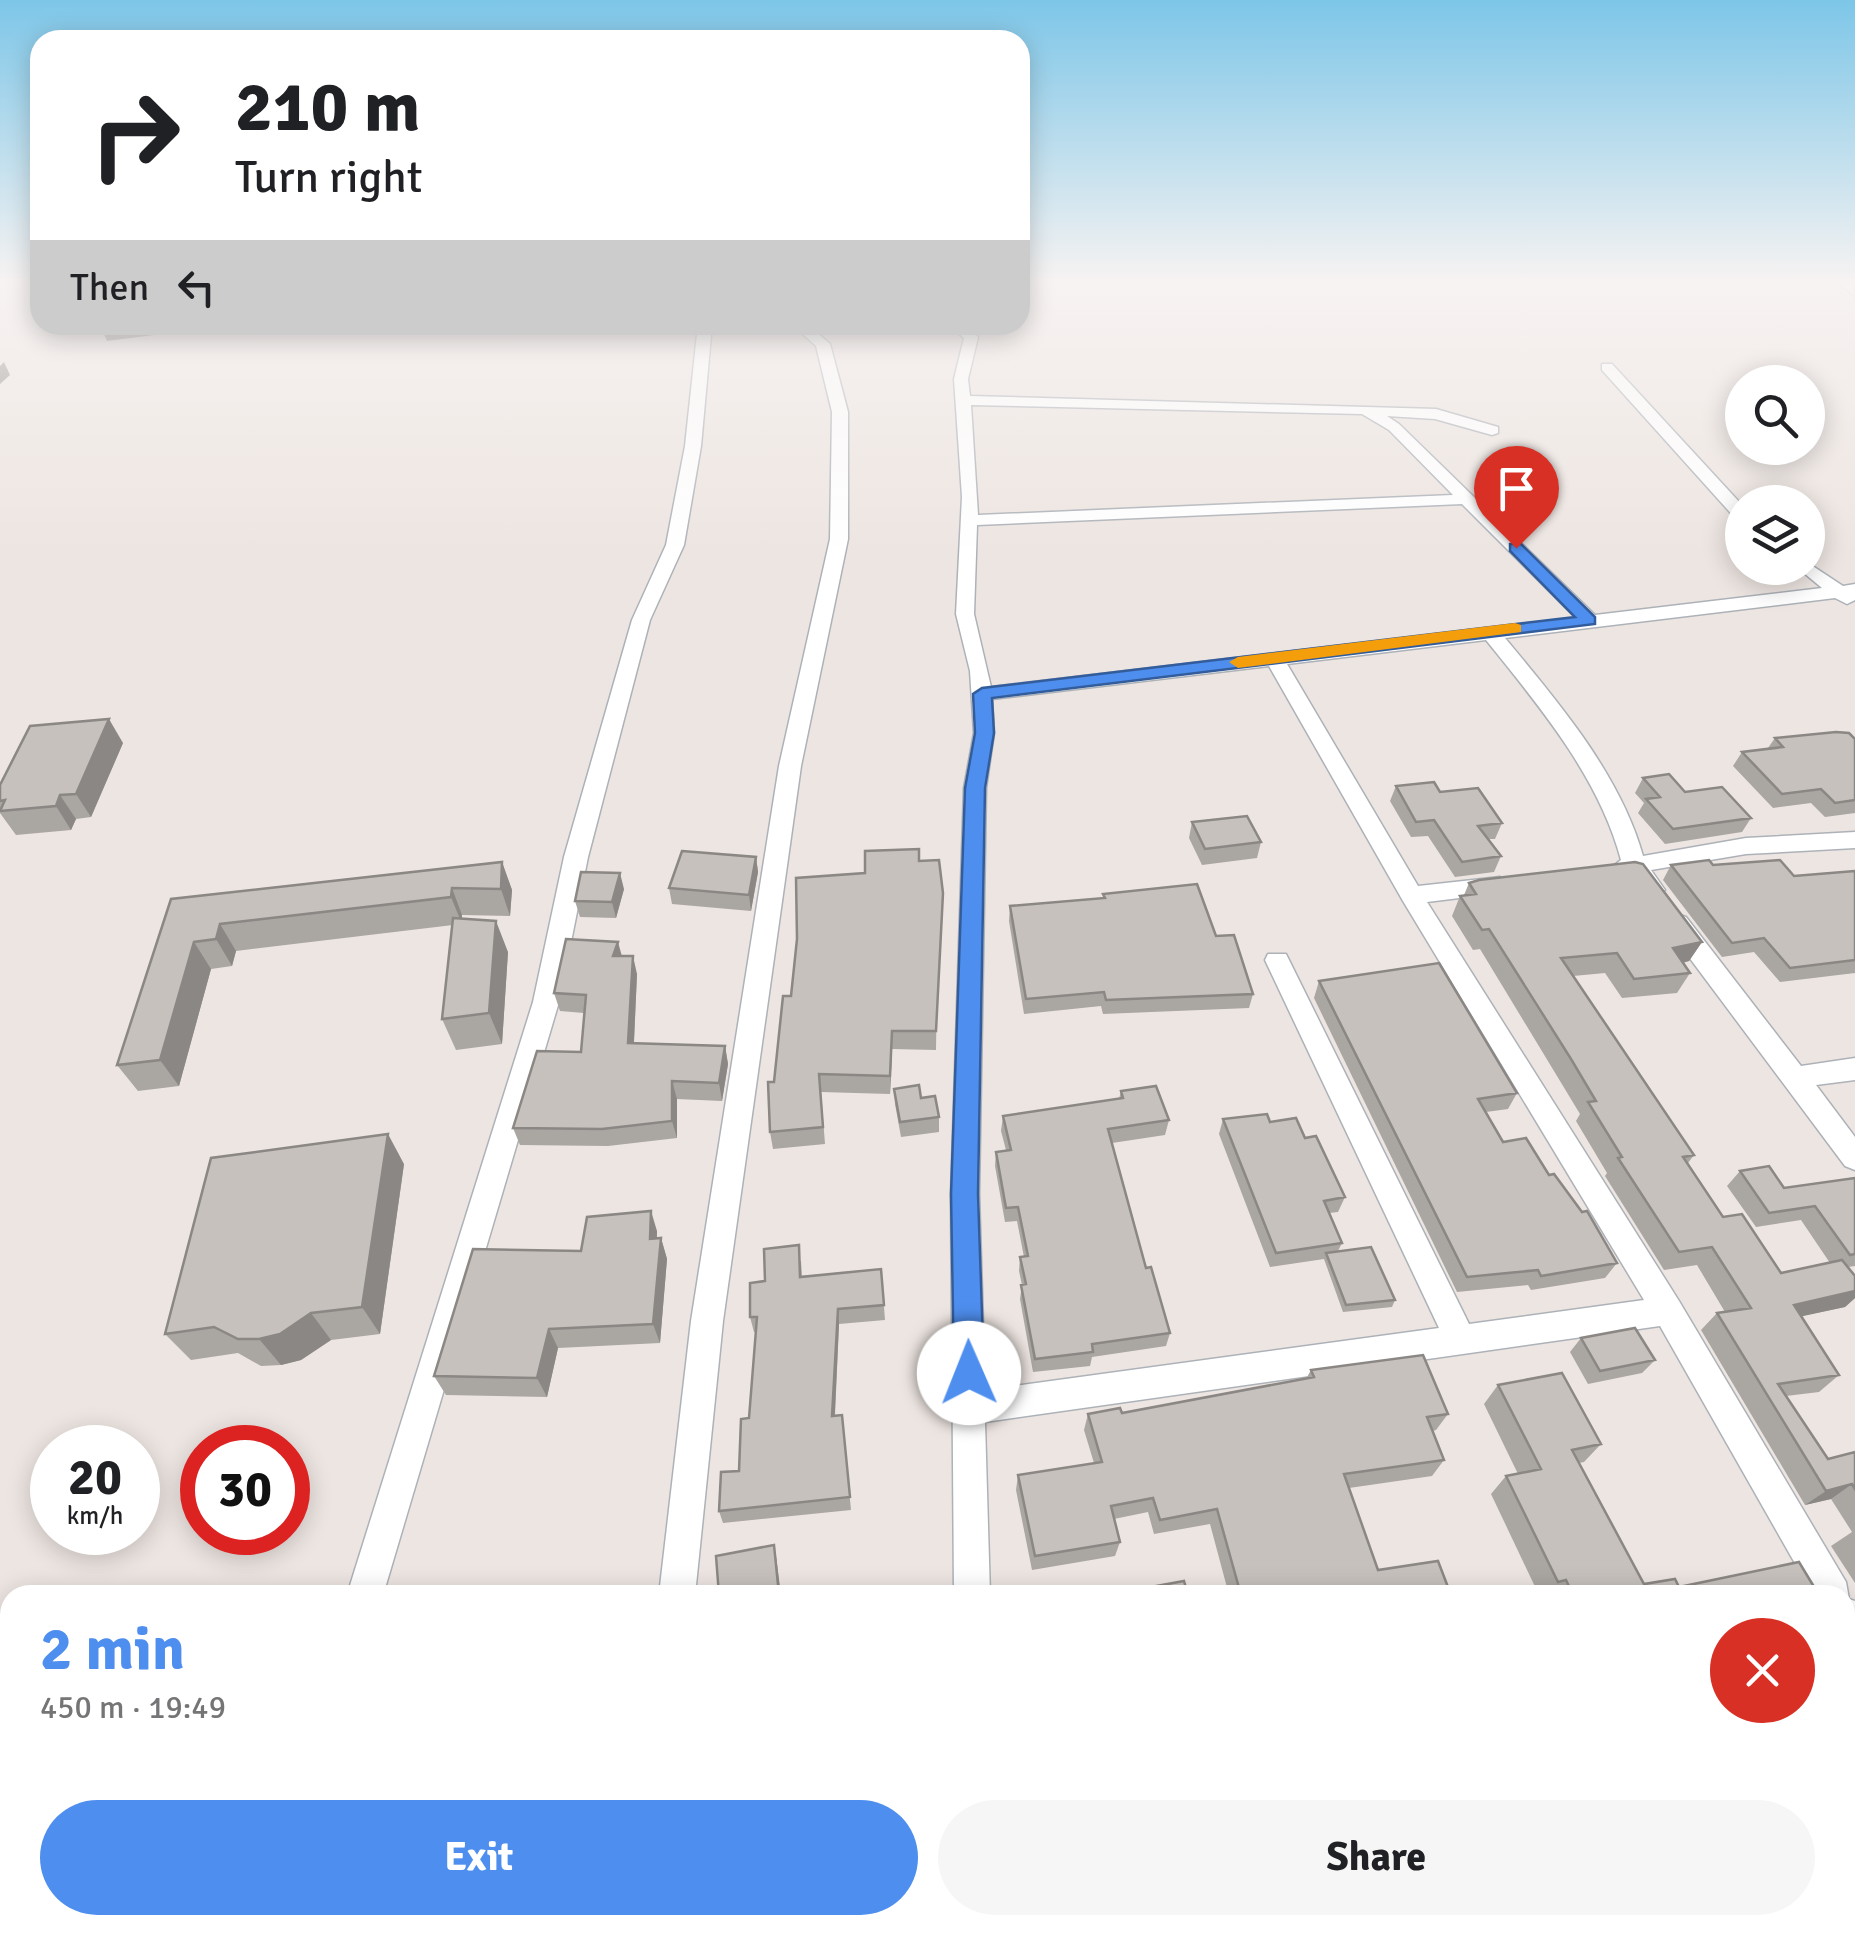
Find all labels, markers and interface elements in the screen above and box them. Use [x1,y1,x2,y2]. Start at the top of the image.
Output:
text: 210 m [235,64,420,150]
icon: right [70,70,200,200]
text: Turn right [235,150,423,205]
icon: left [169,260,224,315]
text: Then [70,264,149,311]
map controls [1725,365,1825,585]
button: search [1725,365,1825,465]
pin [1474,446,1559,549]
icon: arrive [1489,461,1544,516]
button: layers [1725,485,1825,585]
position arrow [917,1321,1021,1425]
speed limit sign: 30 [180,1425,310,1555]
text: 20 [68,1447,122,1509]
text: km/h [67,1500,123,1531]
text: 2 min [40,1613,185,1687]
button: close [1710,1618,1815,1723]
text: 450 m · 19:49 [40,1688,226,1727]
button: Exit [40,1800,918,1915]
button: Share [938,1800,1815,1915]

